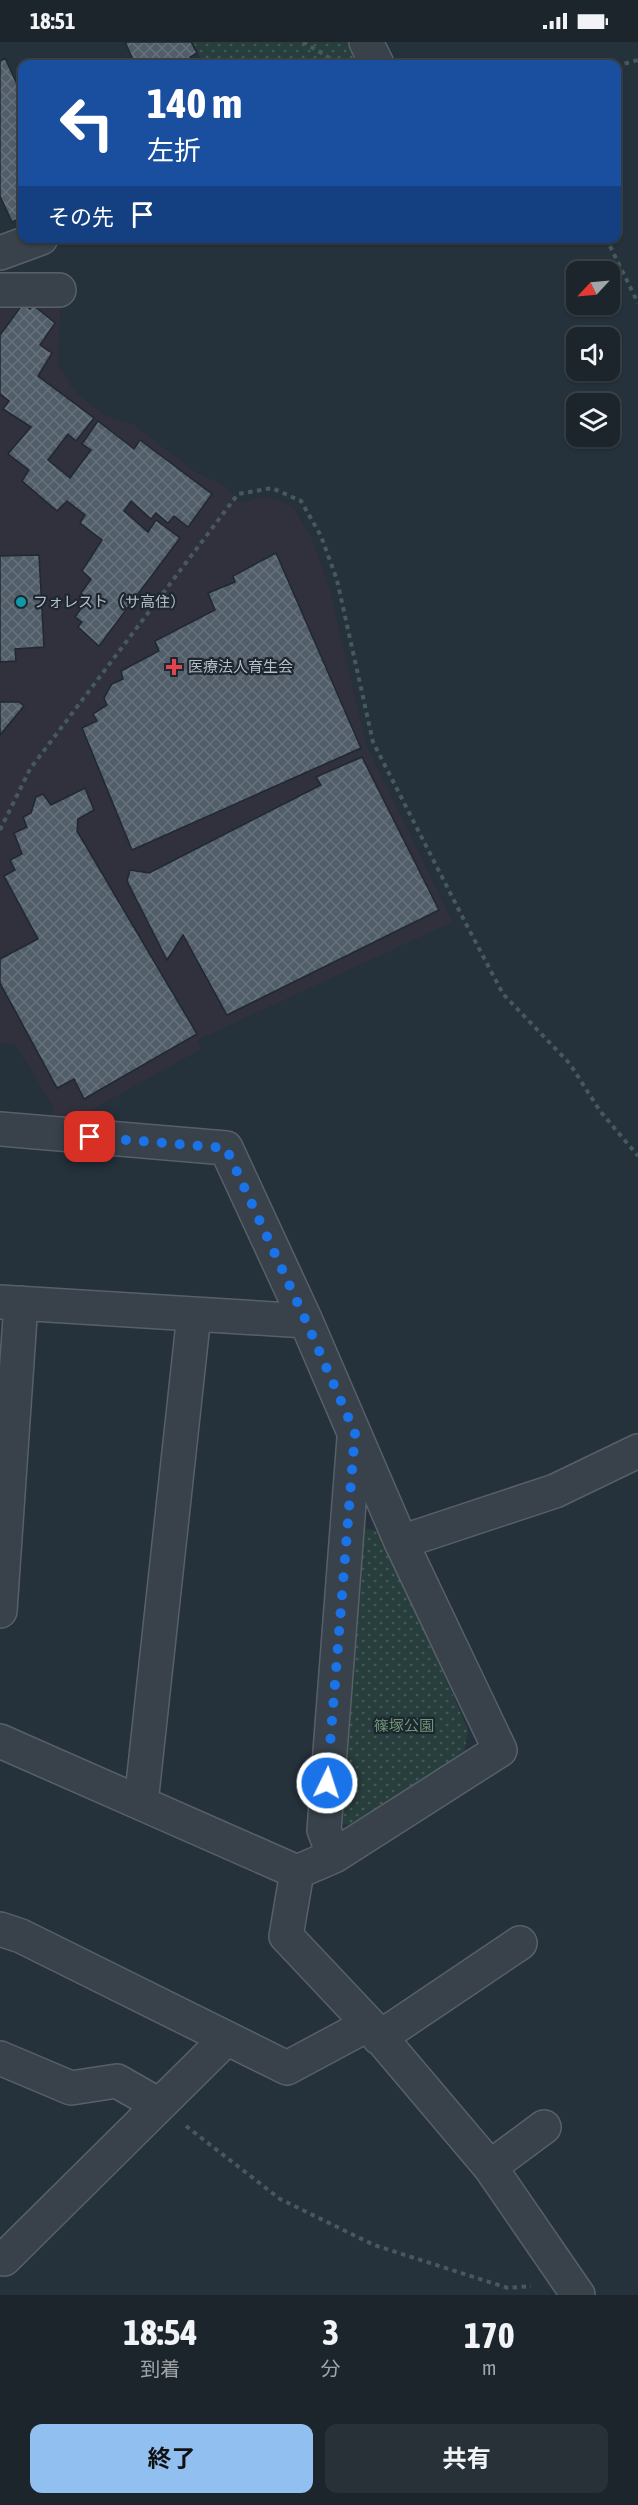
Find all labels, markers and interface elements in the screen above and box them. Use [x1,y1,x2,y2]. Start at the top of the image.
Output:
text: 18:51 [30,8,75,34]
text: 140 m [147,79,242,127]
icon: left [48,84,126,162]
text: 左折 [147,135,201,166]
icon: arrive [126,198,159,231]
text: その先 [48,204,114,230]
north arrow [566,261,620,315]
map controls [566,261,620,447]
button: sound [566,327,620,381]
button: layers [566,393,620,447]
place label: フォレスト （サ高住） [33,593,185,610]
marker: フォレスト （サ高住） [14,595,28,609]
marker: 医療法人育生会 [165,658,183,676]
place label: 医療法人育生会 [188,658,293,675]
pin [64,1111,115,1162]
icon: arrive [73,1120,106,1153]
park label: 篠塚公園 [374,1717,434,1734]
position arrow [295,1751,359,1815]
text: 18:54 [123,2311,197,2353]
text: 3 [322,2311,339,2353]
text: 170 [464,2314,515,2356]
text: m [482,2356,497,2379]
text: 到着 [140,2357,180,2380]
text: 分 [321,2357,341,2380]
button: 終了 [30,2424,313,2493]
button: 共有 [325,2424,608,2493]

